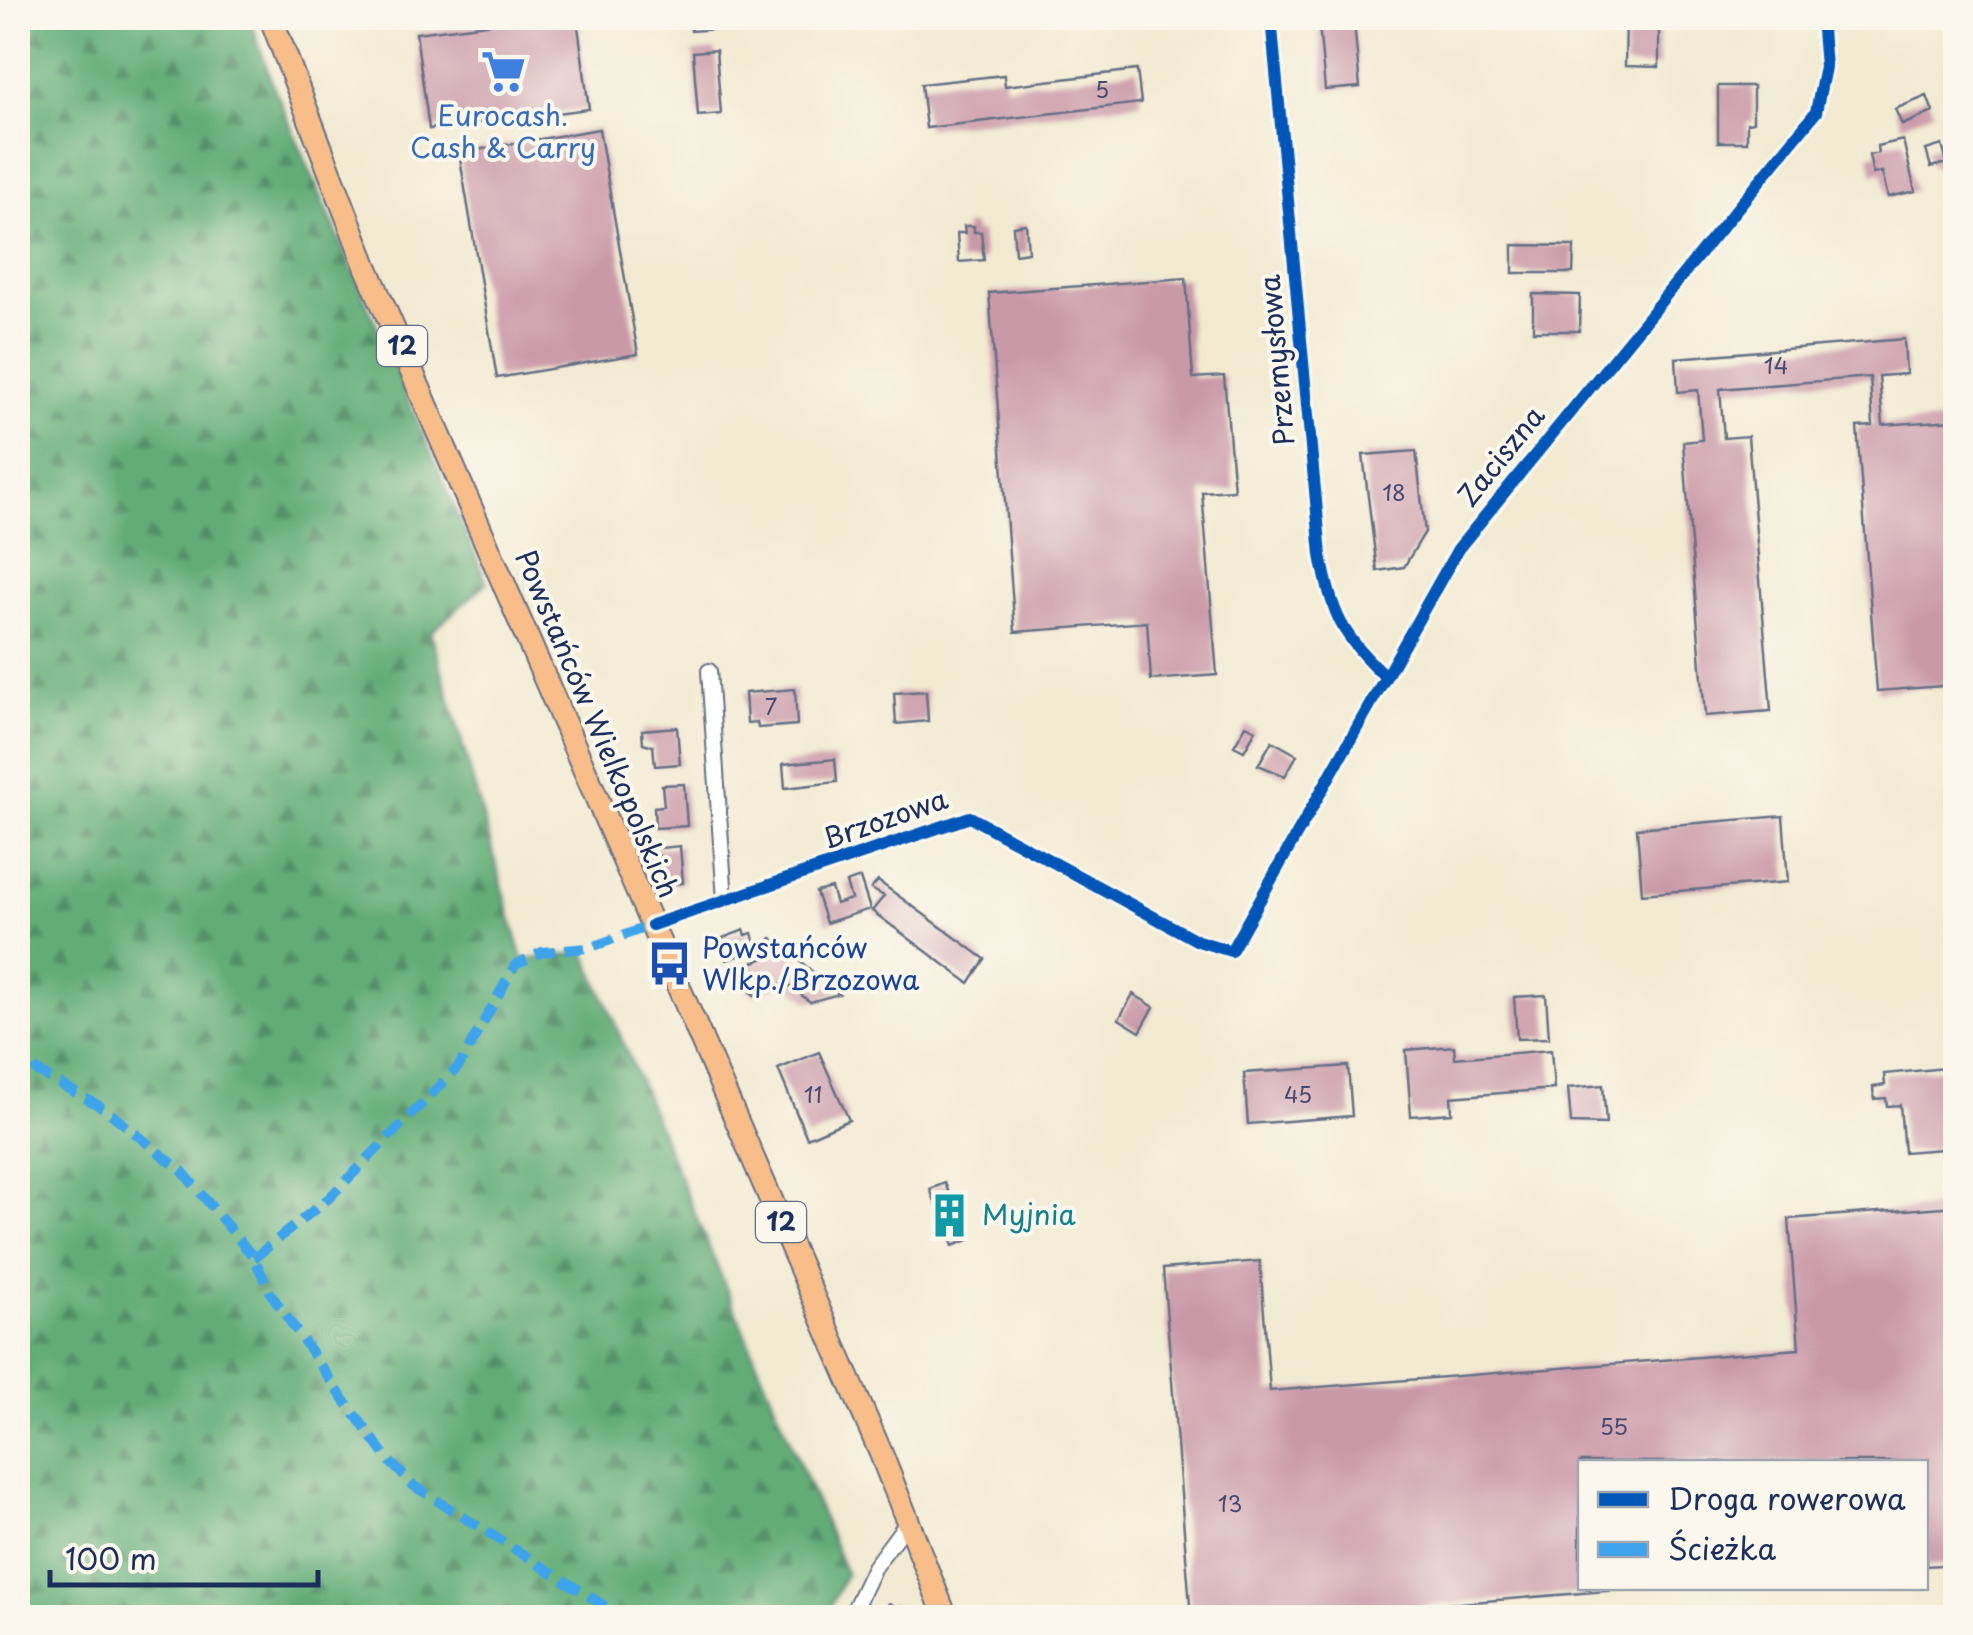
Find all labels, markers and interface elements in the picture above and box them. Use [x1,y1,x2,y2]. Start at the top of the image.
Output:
supermarket icon: Eurocash. Cash & Carry [479,47,527,95]
house number: 5 [1095,72,1109,105]
place label: Eurocash. Cash & Carry [410,93,596,168]
street label: Przemysłowa [1247,272,1304,447]
road number: 12 [377,326,427,366]
house number: 14 [1764,348,1788,381]
street label: Zaciszna [1446,395,1554,515]
house number: 18 [1382,475,1406,508]
street label: Powstańców Wielkopolskich [505,543,691,904]
house number: 7 [765,689,777,722]
street label: Brzozowa [816,776,953,859]
place label: Powstańców Wlkp./Brzozowa [702,925,920,1000]
bus stop icon: Powstańców Wlkp./Brzozowa [645,940,693,988]
house number: 11 [804,1077,822,1110]
house number: 45 [1284,1077,1312,1110]
building icon: Myjnia [925,1191,973,1239]
place label: Myjnia [982,1192,1076,1235]
road number: 12 [756,1202,806,1242]
house number: 55 [1600,1409,1628,1442]
legend [1578,1460,1928,1590]
text: Droga rowerowa [1668,1475,1906,1520]
house number: 13 [1218,1486,1242,1519]
scale bar [50,1525,318,1587]
text: Ścieżka [1668,1525,1777,1570]
text: 100 m [65,1535,157,1580]

